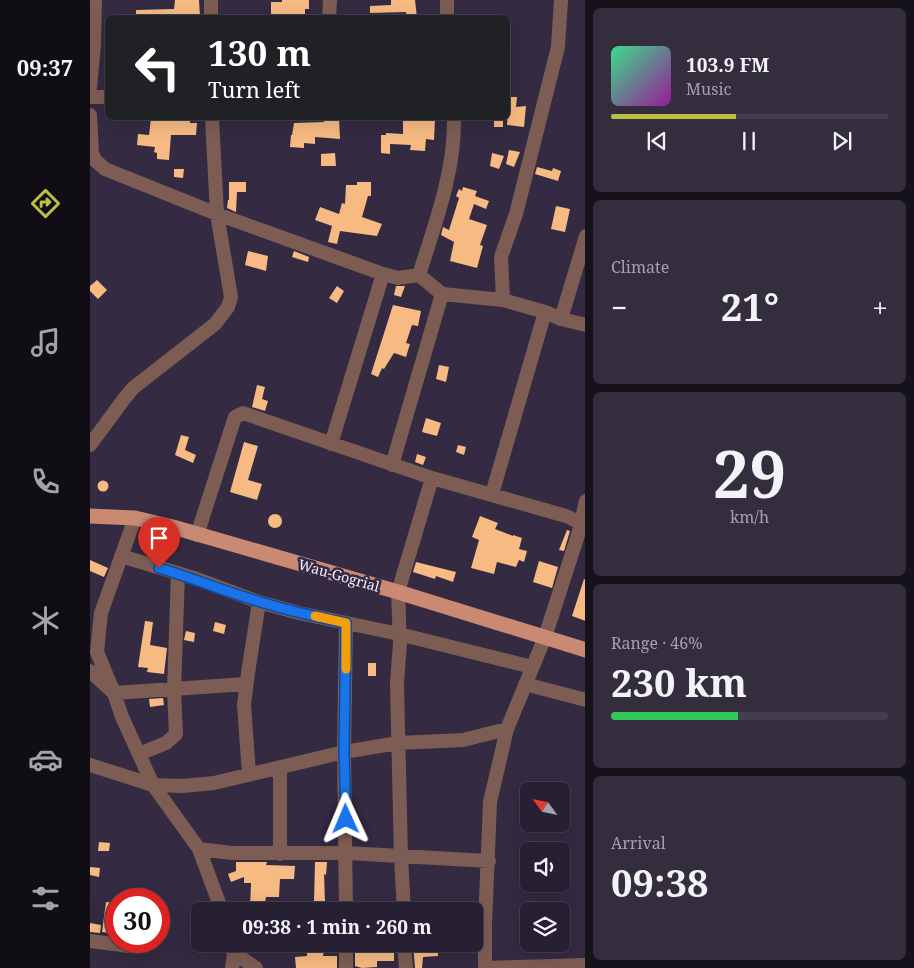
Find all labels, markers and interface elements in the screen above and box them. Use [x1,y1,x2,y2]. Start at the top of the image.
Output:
text: 130 m [208,29,311,76]
icon: left [125,35,190,100]
text: 09:37 [17,52,73,82]
text: 103.9 FM [686,52,769,78]
text: Turn left [208,74,300,104]
text: Music [686,78,731,100]
icon: previous [643,127,671,155]
icon: pause [735,127,763,155]
icon: next [828,127,856,155]
icon: directions [28,186,63,221]
text: Climate [611,256,669,278]
text: 21° [721,280,779,332]
text: − [611,288,627,326]
text: + [872,288,888,326]
icon: music [28,325,63,360]
text: 29 [713,429,786,517]
icon: phone [28,464,63,499]
text: km/h [730,506,769,528]
pin [138,517,180,568]
icon: arrive [145,524,173,552]
street label: Wau-Gogrial [296,554,382,596]
icon: climate [28,603,63,638]
text: Range · 46% [611,632,703,654]
text: 230 km [611,656,747,708]
icon: car [28,742,63,777]
north arrow [520,782,570,832]
map controls [520,782,570,952]
position arrow [319,792,371,844]
text: Arrival [611,832,666,854]
button: sound [520,842,570,892]
text: 09:38 [611,856,708,908]
icon: filters [28,881,63,916]
speed limit sign: 30 [105,888,170,953]
button: layers [520,902,570,952]
text: 09:38 · 1 min · 260 m [242,914,432,940]

